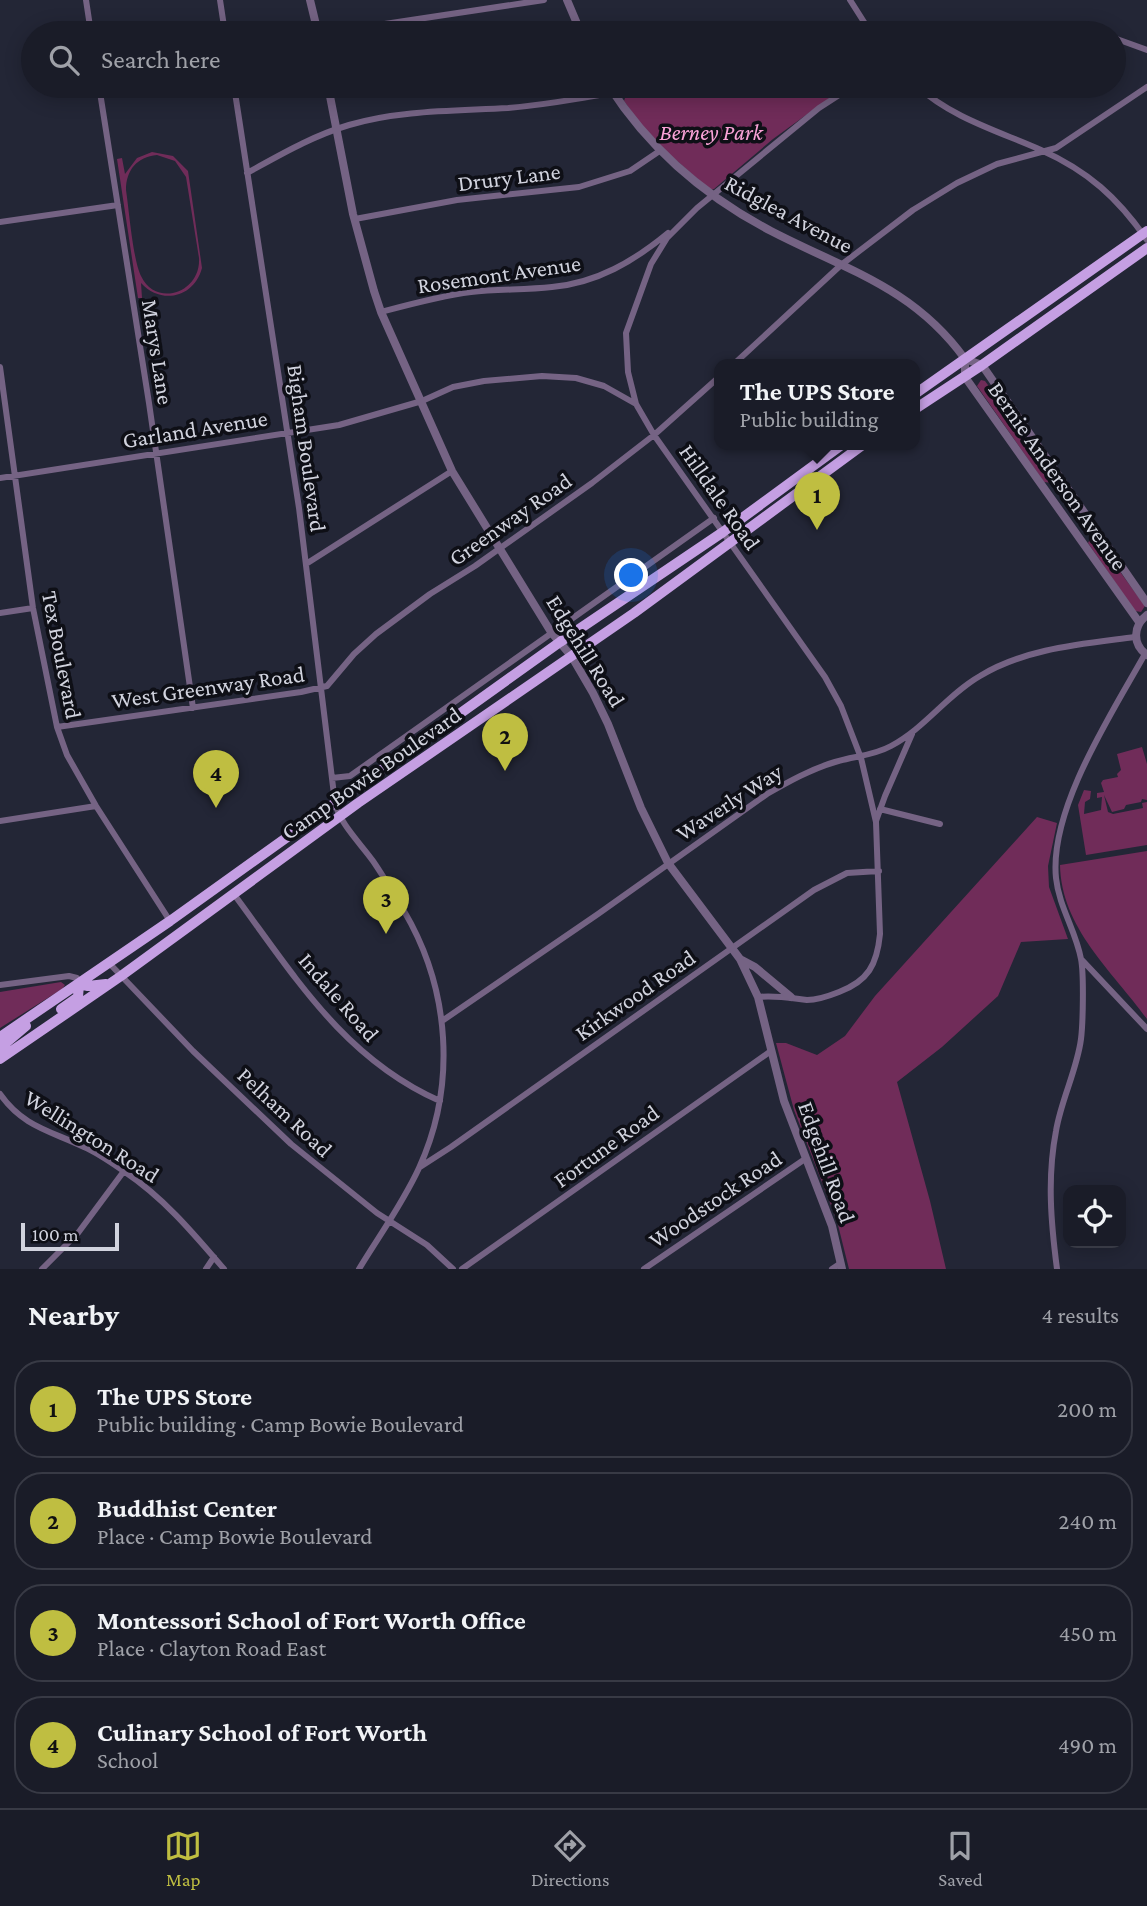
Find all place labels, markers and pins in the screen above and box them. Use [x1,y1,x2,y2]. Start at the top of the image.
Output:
pin: 1 [794,472,840,530]
pin: 2 [482,713,528,771]
pin: 4 [193,750,239,808]
pin: 3 [363,876,409,934]

